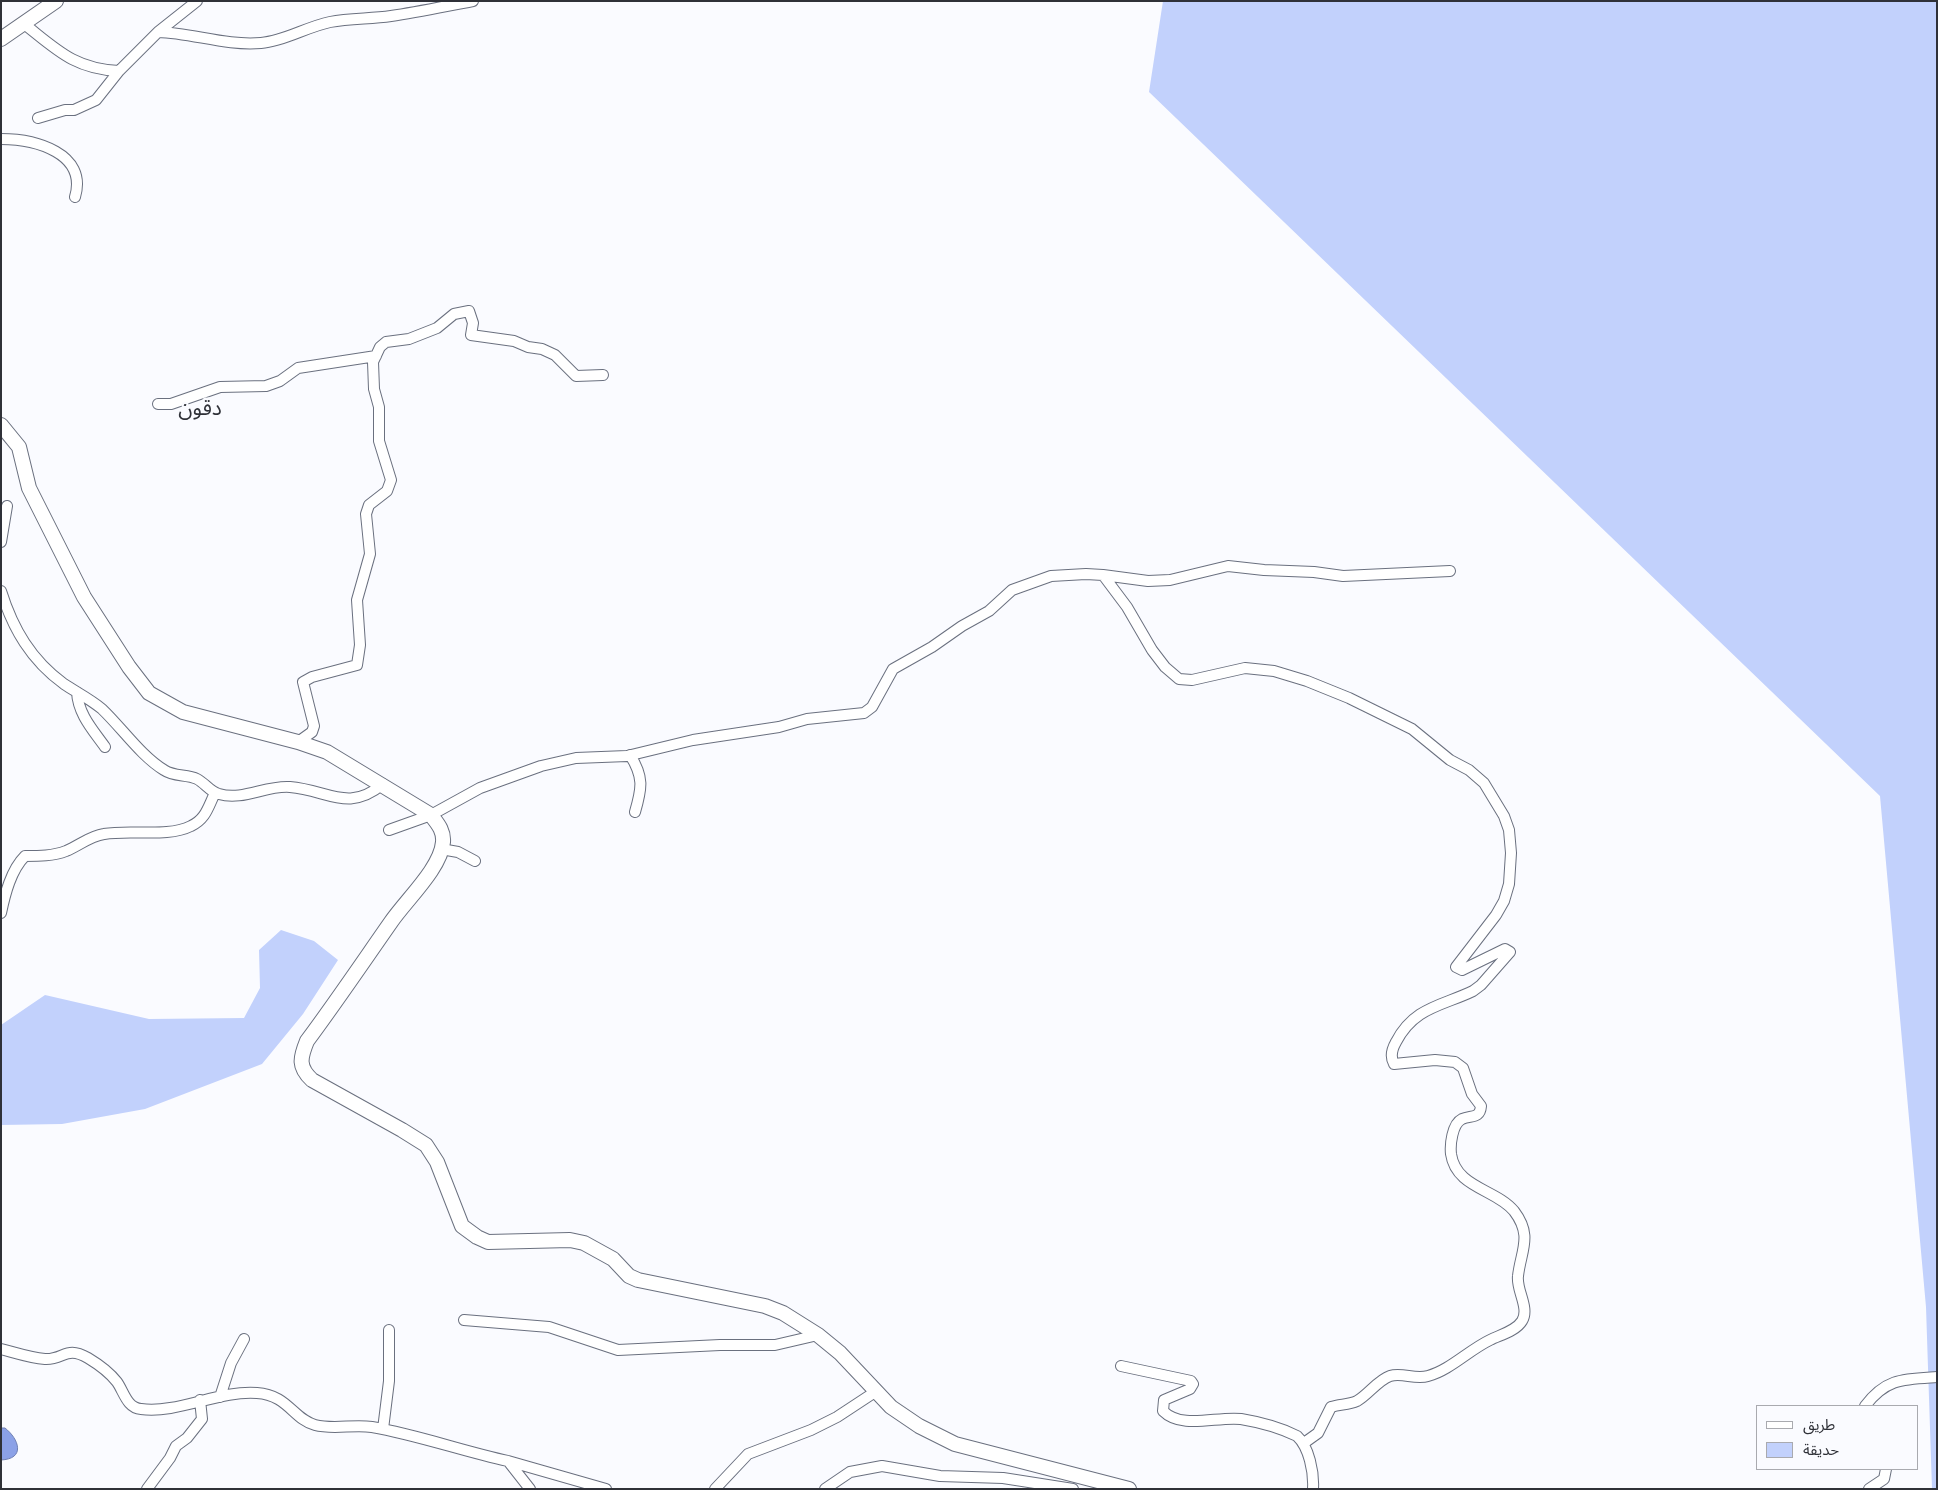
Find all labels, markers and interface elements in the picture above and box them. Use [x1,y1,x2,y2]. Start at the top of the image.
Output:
district label: دقون [178,395,222,421]
legend [1756,1405,1918,1470]
text: طريق [1803,1415,1835,1433]
text: حديقة [1803,1440,1839,1458]

